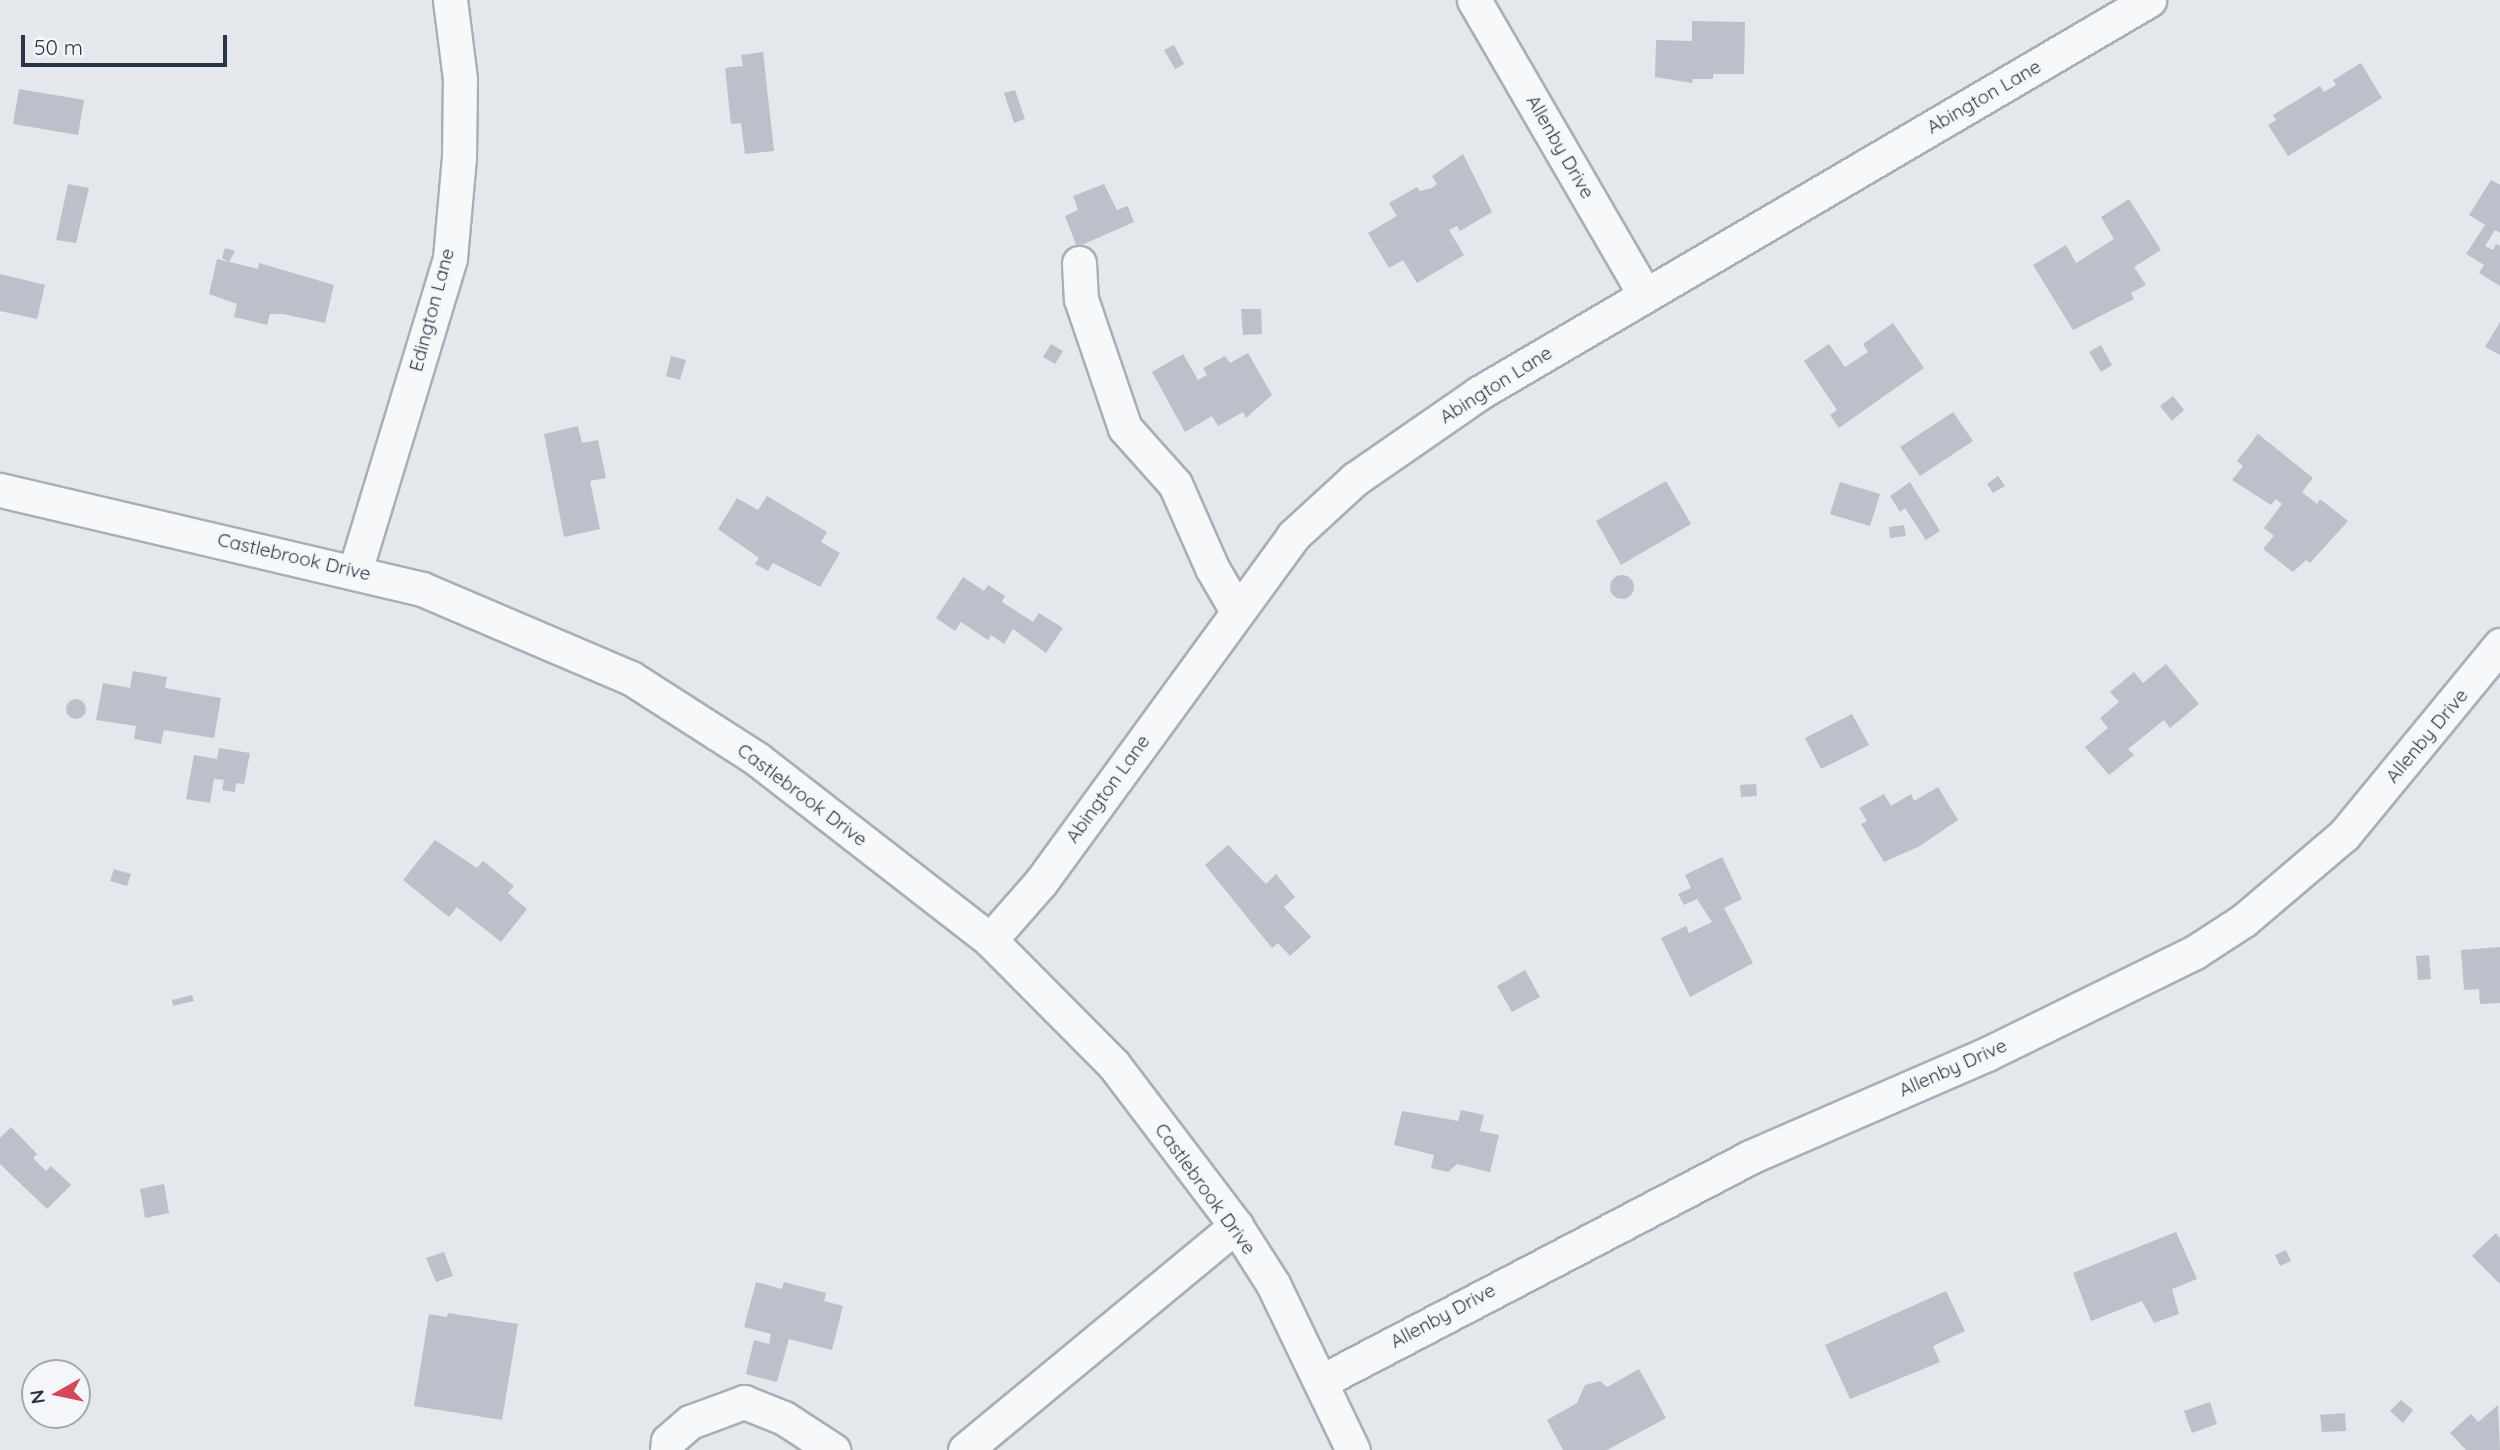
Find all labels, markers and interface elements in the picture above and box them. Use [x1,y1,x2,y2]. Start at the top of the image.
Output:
scale bar [24,21,231,65]
text: 50 m [34,34,83,60]
street label: Abington Lane [1923,55,2045,139]
street label: Allenby Drive [1521,91,1599,203]
street label: Edington Lane [405,246,459,374]
street label: Abington Lane [1436,341,1556,429]
street label: Castlebrook Drive [215,528,373,586]
street label: Allenby Drive [2381,684,2473,788]
street label: Abington Lane [1061,731,1155,847]
street label: Castlebrook Drive [733,739,871,851]
street label: Allenby Drive [1895,1034,2011,1102]
street label: Castlebrook Drive [1150,1119,1260,1259]
street label: Allenby Drive [1387,1279,1499,1353]
north arrow [21,1359,91,1429]
text: N [24,1388,50,1406]

